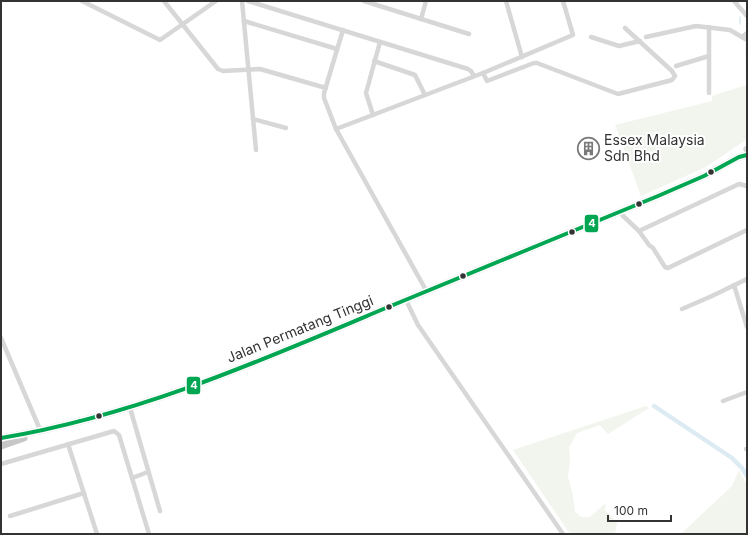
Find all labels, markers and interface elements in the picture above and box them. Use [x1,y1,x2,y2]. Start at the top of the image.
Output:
place label: Essex Malaysia Sdn Bhd [604,131,705,164]
building icon: Essex Malaysia Sdn Bhd [575,135,601,161]
unlabelled marker [706,167,716,177]
unlabelled marker [634,199,644,209]
line badge: 4 [584,214,599,233]
text: 4 [588,216,596,230]
unlabelled marker [567,227,577,237]
unlabelled marker [458,271,468,281]
street label: Jalan Permatang Tinggi [224,291,376,366]
unlabelled marker [384,302,394,312]
line badge: 4 [186,376,201,395]
text: 4 [190,378,198,392]
unlabelled marker [94,411,104,421]
scale bar [608,497,671,523]
text: 100 m [614,503,648,518]

